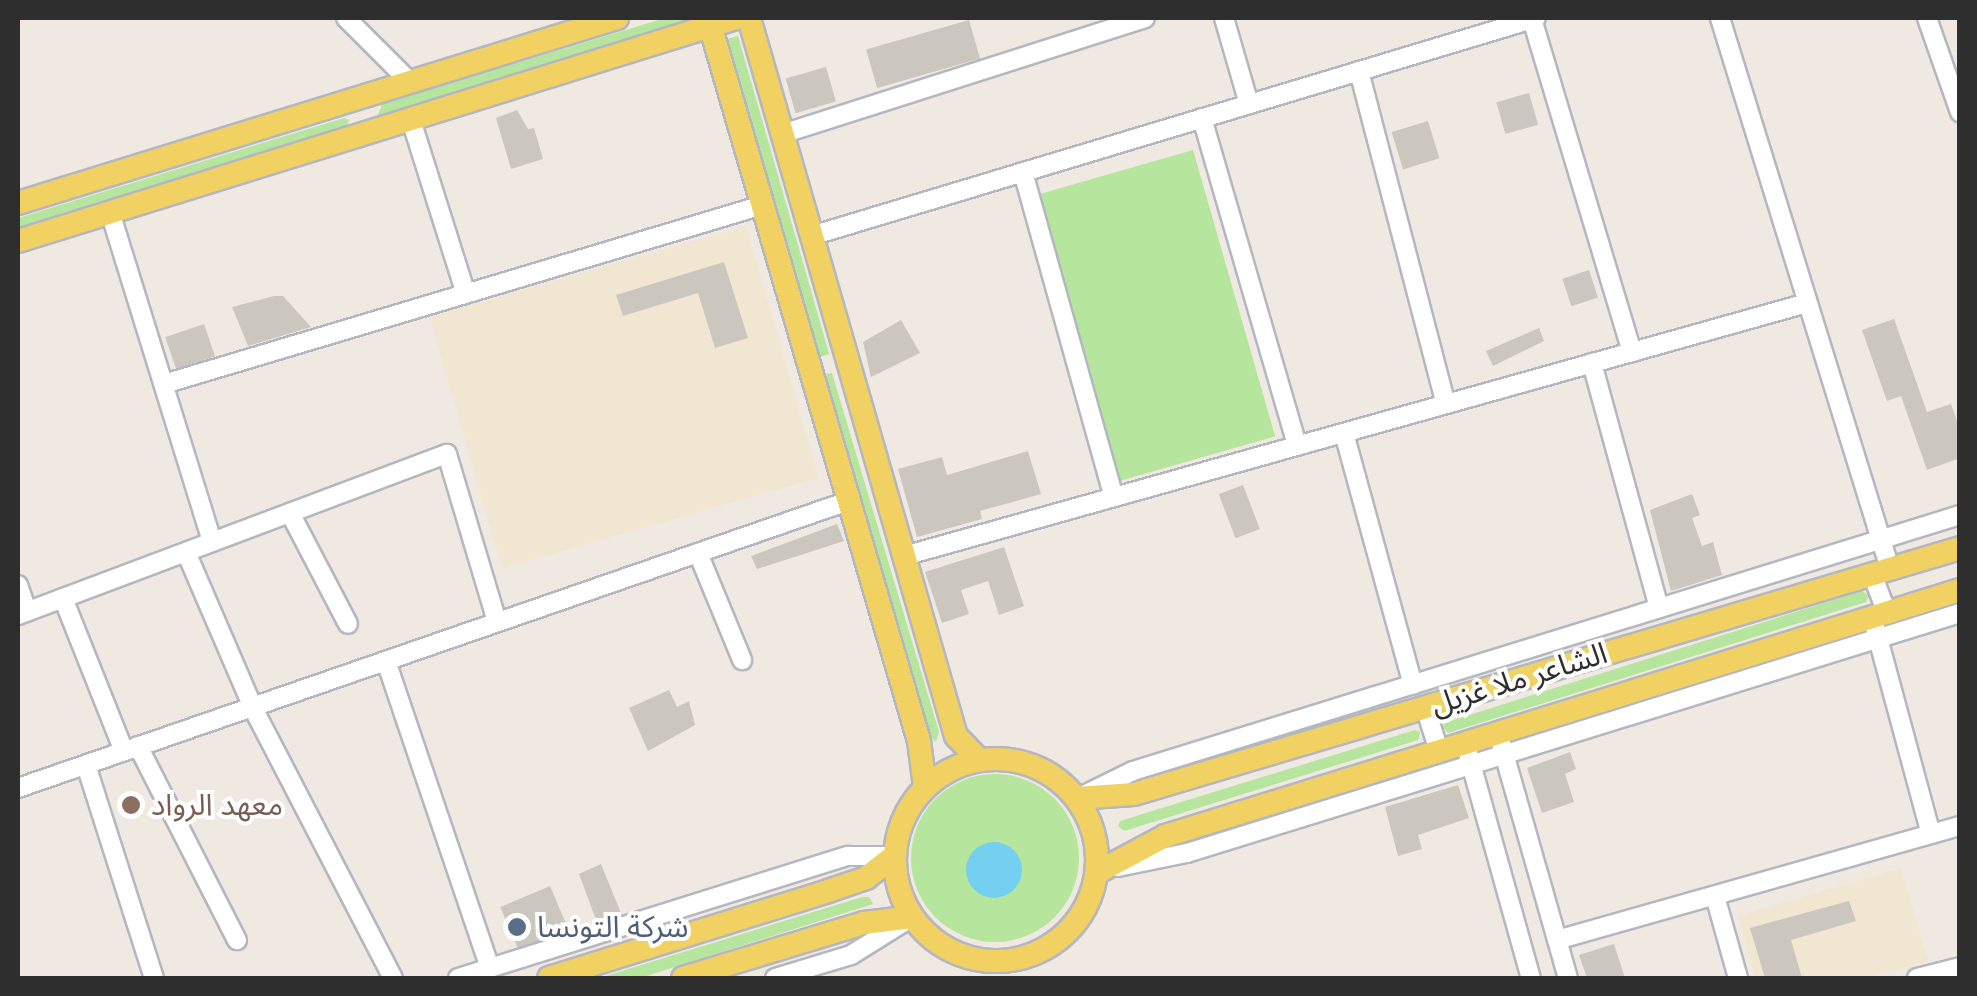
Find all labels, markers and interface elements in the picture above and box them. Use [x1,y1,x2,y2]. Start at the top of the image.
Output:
street label: الشاعر ملا غزيل [1427,635,1611,723]
place label: معهد الرواد [151,787,283,823]
marker: معهد الرواد [120,794,142,816]
place label: شركة التونسا [537,909,688,945]
marker: شركة التونسا [506,916,528,938]

